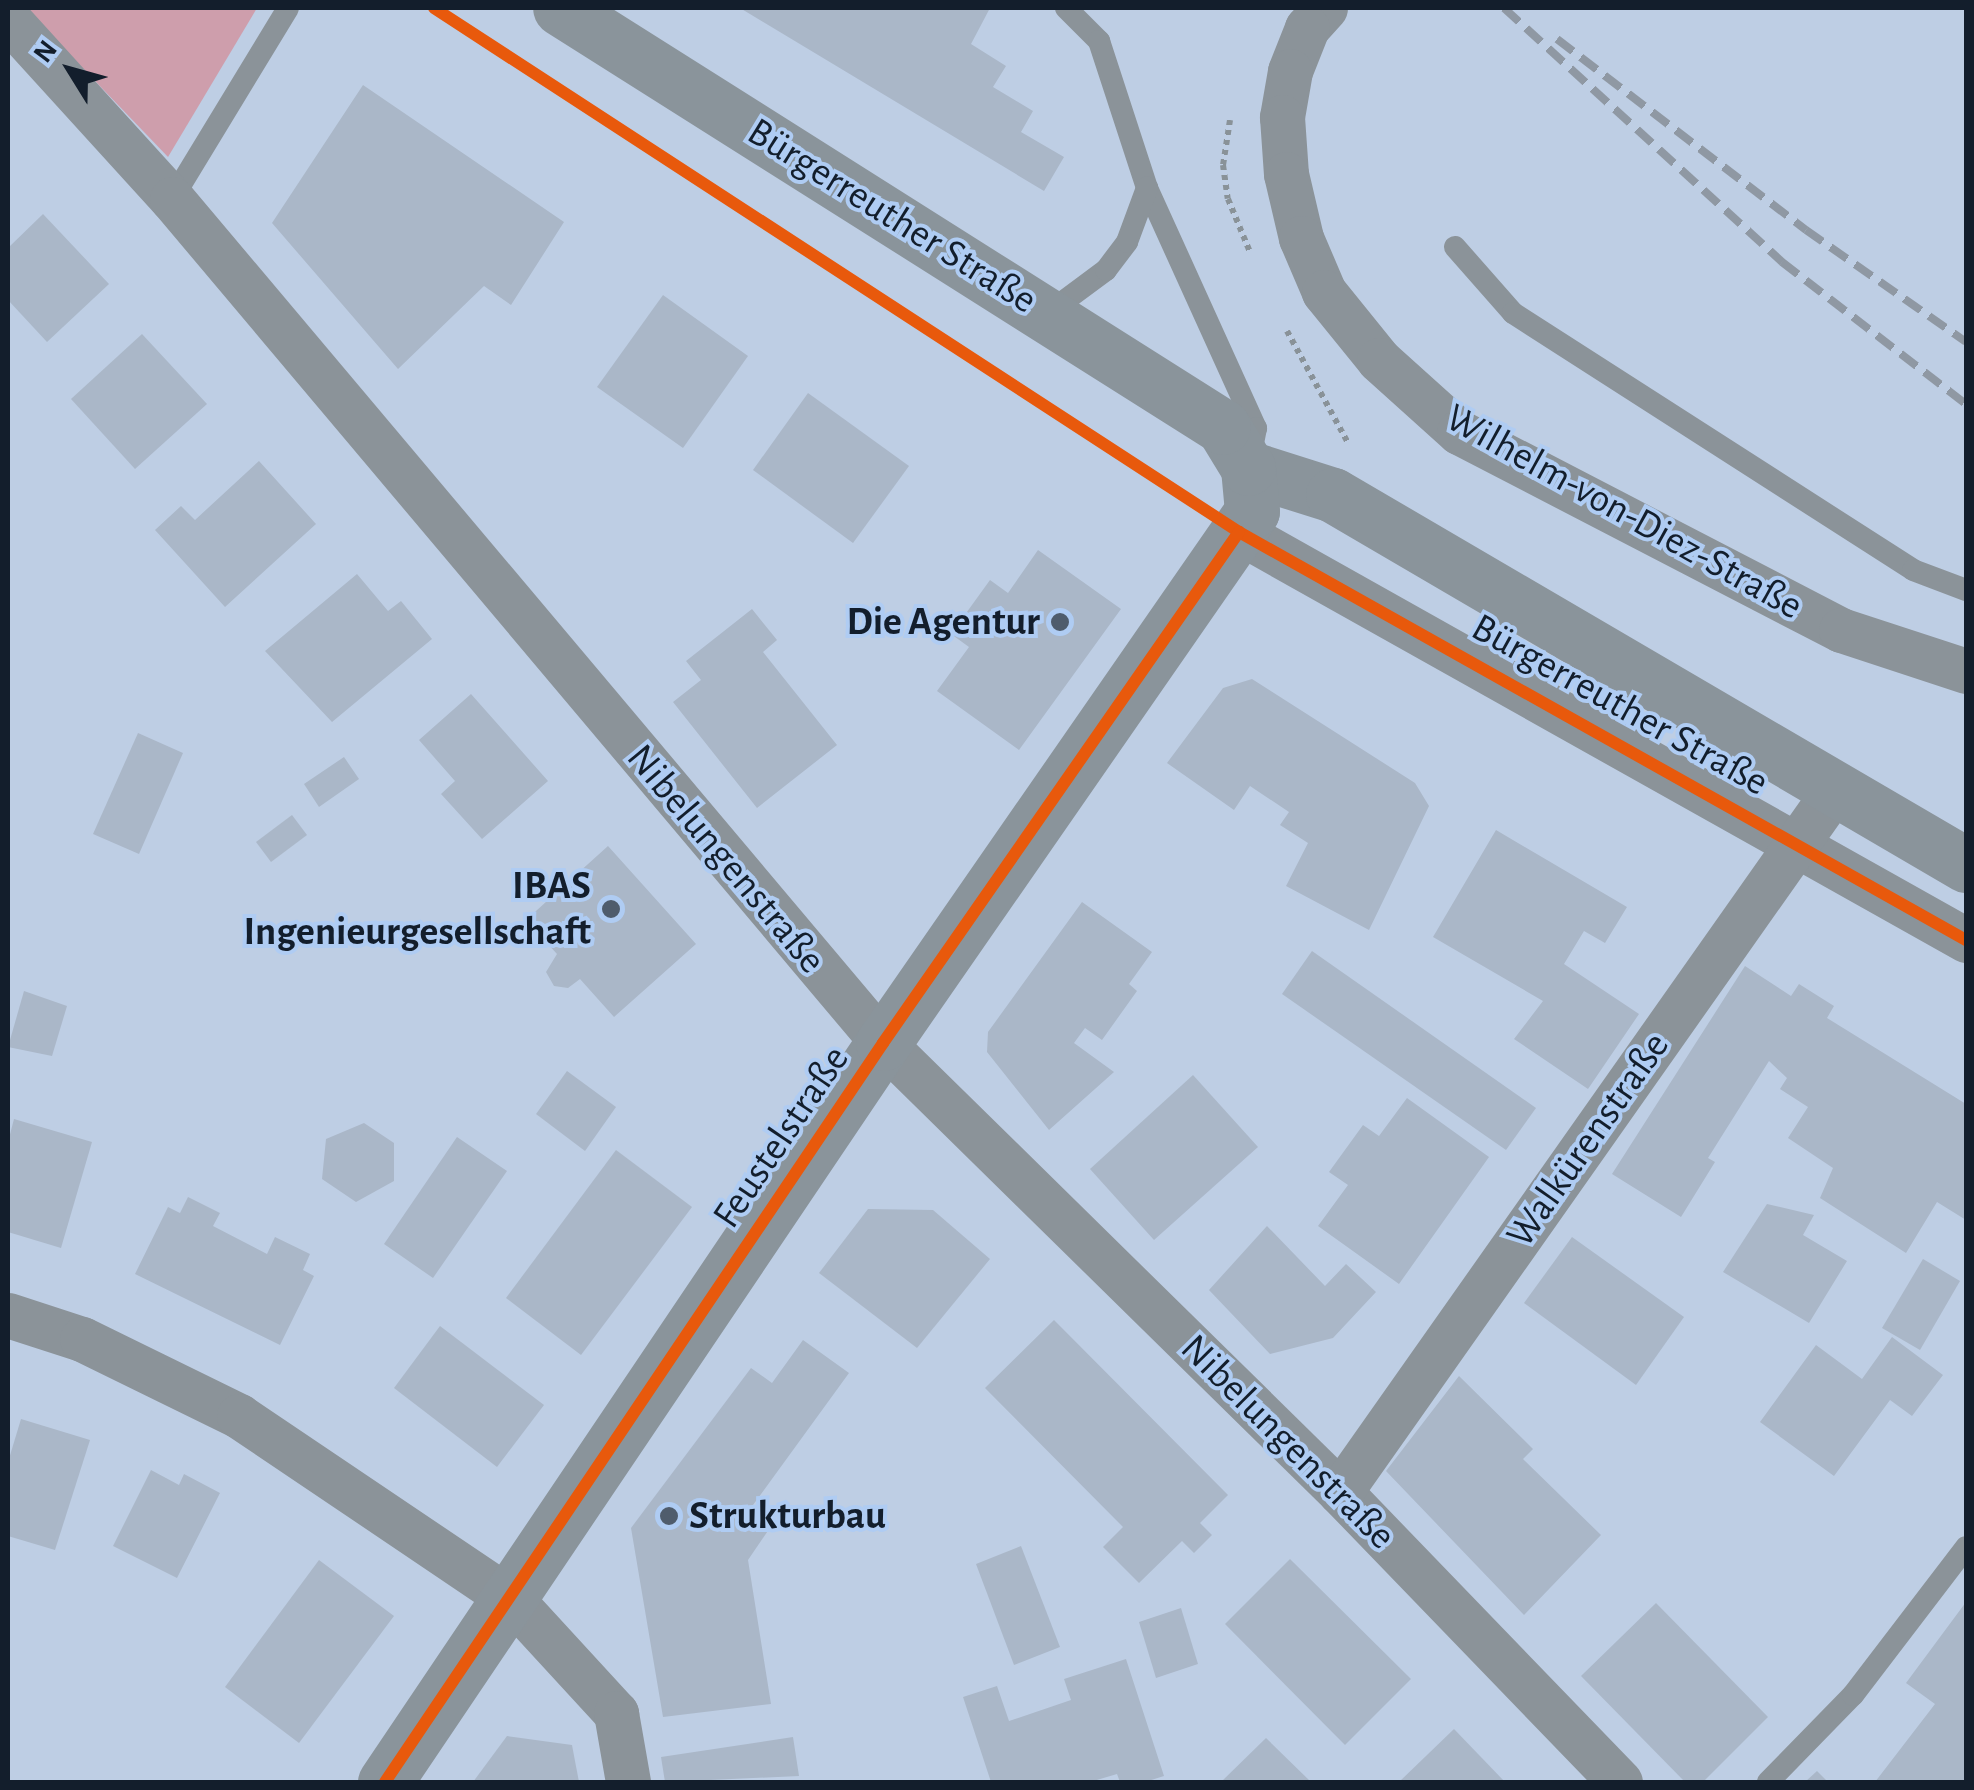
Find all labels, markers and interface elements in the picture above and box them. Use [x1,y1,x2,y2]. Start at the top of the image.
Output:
north arrow [20,20,120,120]
text: N [29,36,63,68]
street label: Bürgerreuther Straße [739,108,1045,324]
street label: Wilhelm-von-Diez-Straße [1437,394,1811,630]
place label: Die Agentur [846,598,1040,646]
street label: Bürgerreuther Straße [1463,604,1777,806]
marker: Die Agentur [1049,611,1071,633]
street label: Nibelungenstraße [616,735,836,983]
place label: IBAS Ingenieurgesellschaft [243,862,591,956]
marker: IBAS Ingenieurgesellschaft [600,898,622,920]
street label: Walkürenstraße [1496,1023,1680,1257]
street label: Feustelstraße [703,1037,859,1237]
street label: Nibelungenstraße [1171,1325,1405,1559]
place label: Strukturbau [689,1492,886,1540]
marker: Strukturbau [658,1505,680,1527]

